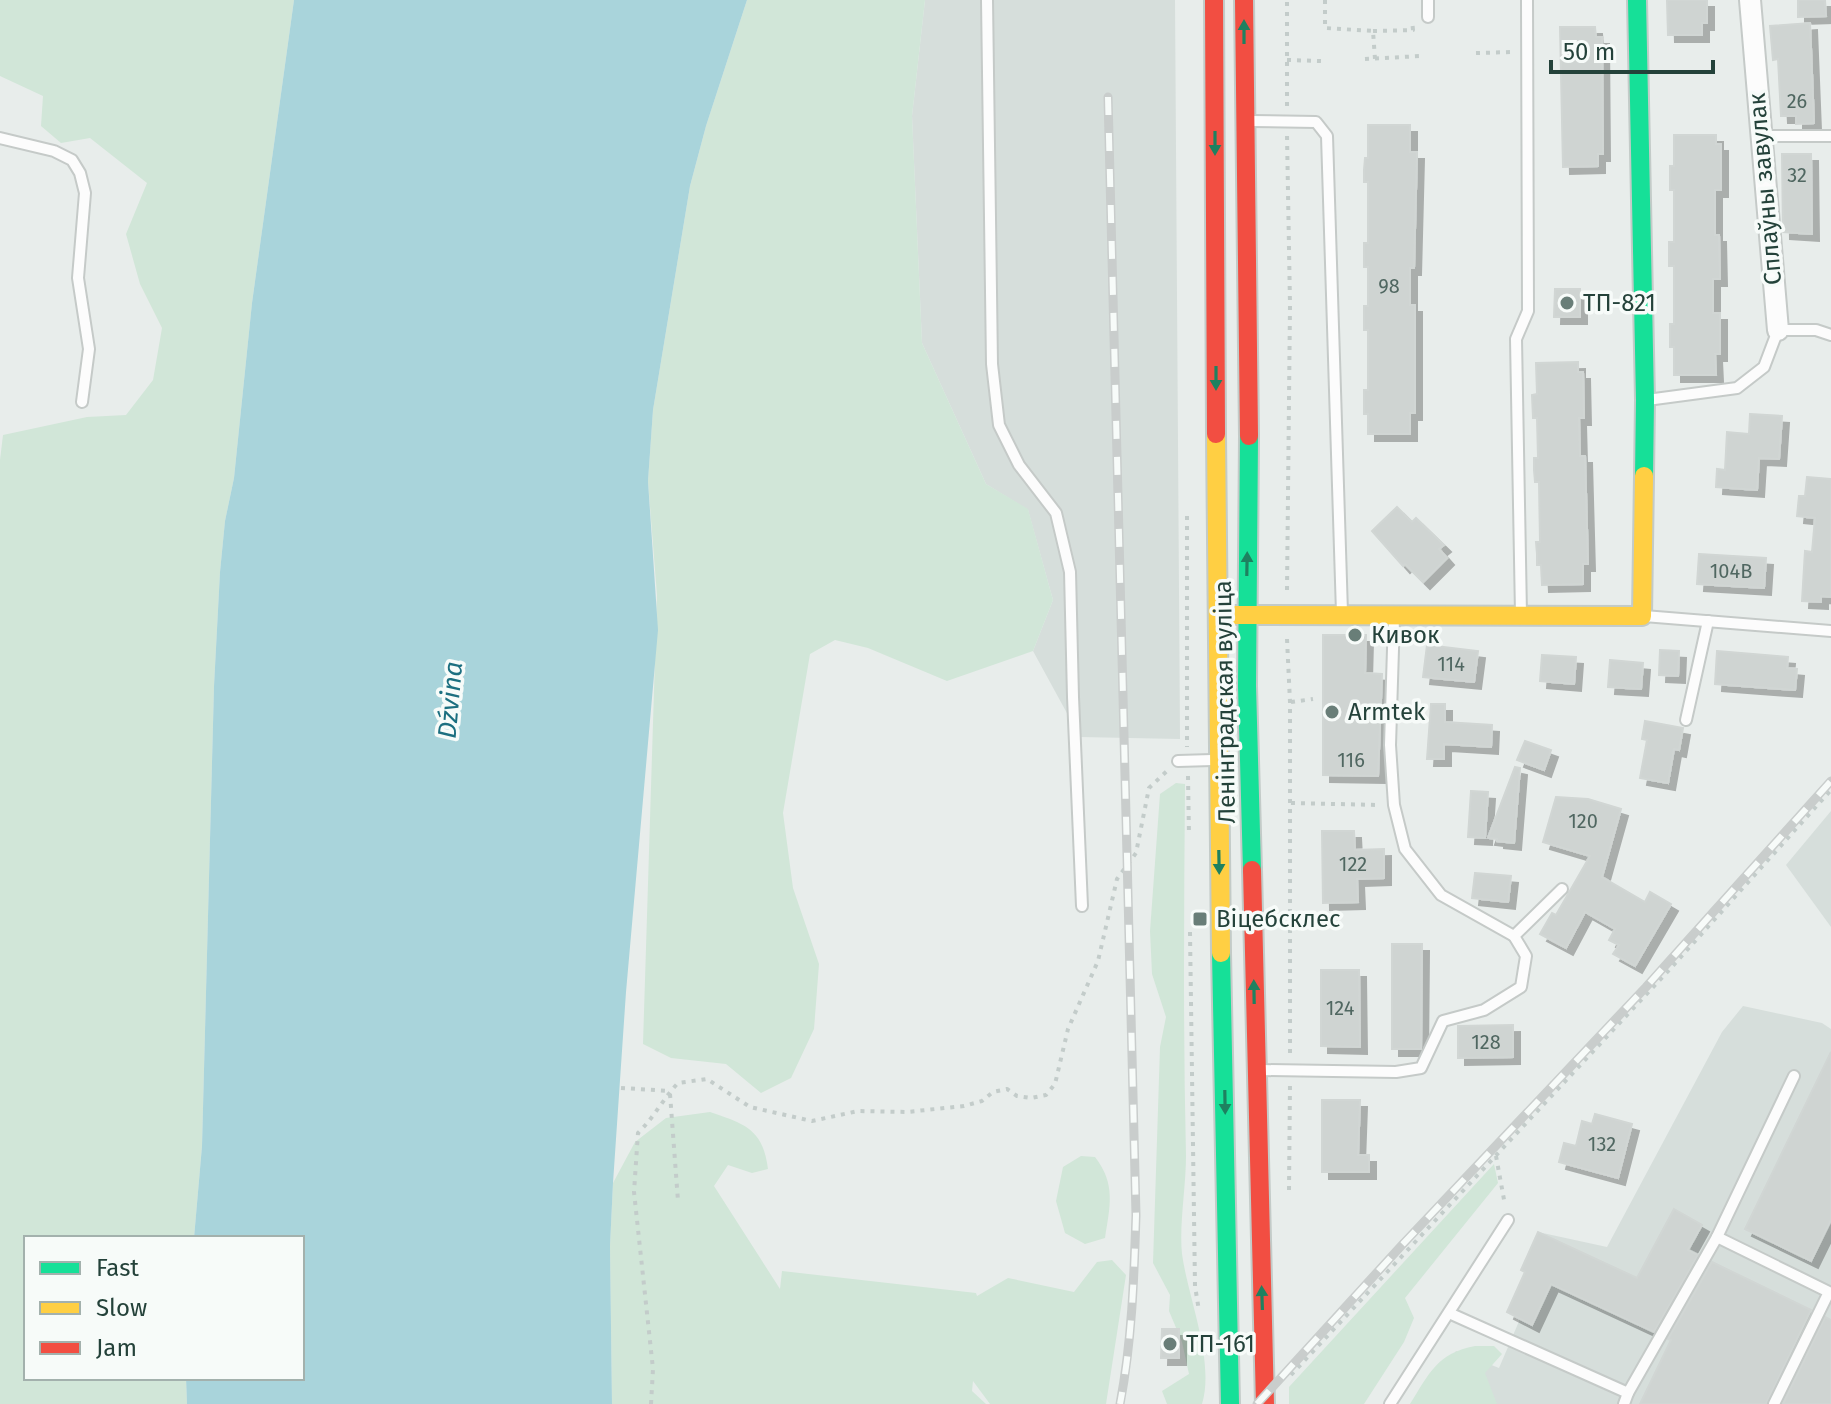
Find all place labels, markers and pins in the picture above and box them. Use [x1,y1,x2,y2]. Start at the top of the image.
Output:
place label: ТП-821 [1583,289,1656,317]
marker: ТП-821 [1558,294,1576,312]
place label: Кивок [1371,621,1440,649]
marker: Кивок [1346,626,1364,644]
place label: Armtek [1348,698,1426,726]
marker: Armtek [1323,703,1341,721]
place label: Віцебсклес [1216,905,1340,933]
marker: Віцебсклес [1191,910,1209,928]
place label: ТП-161 [1186,1330,1255,1358]
marker: ТП-161 [1161,1335,1179,1353]

